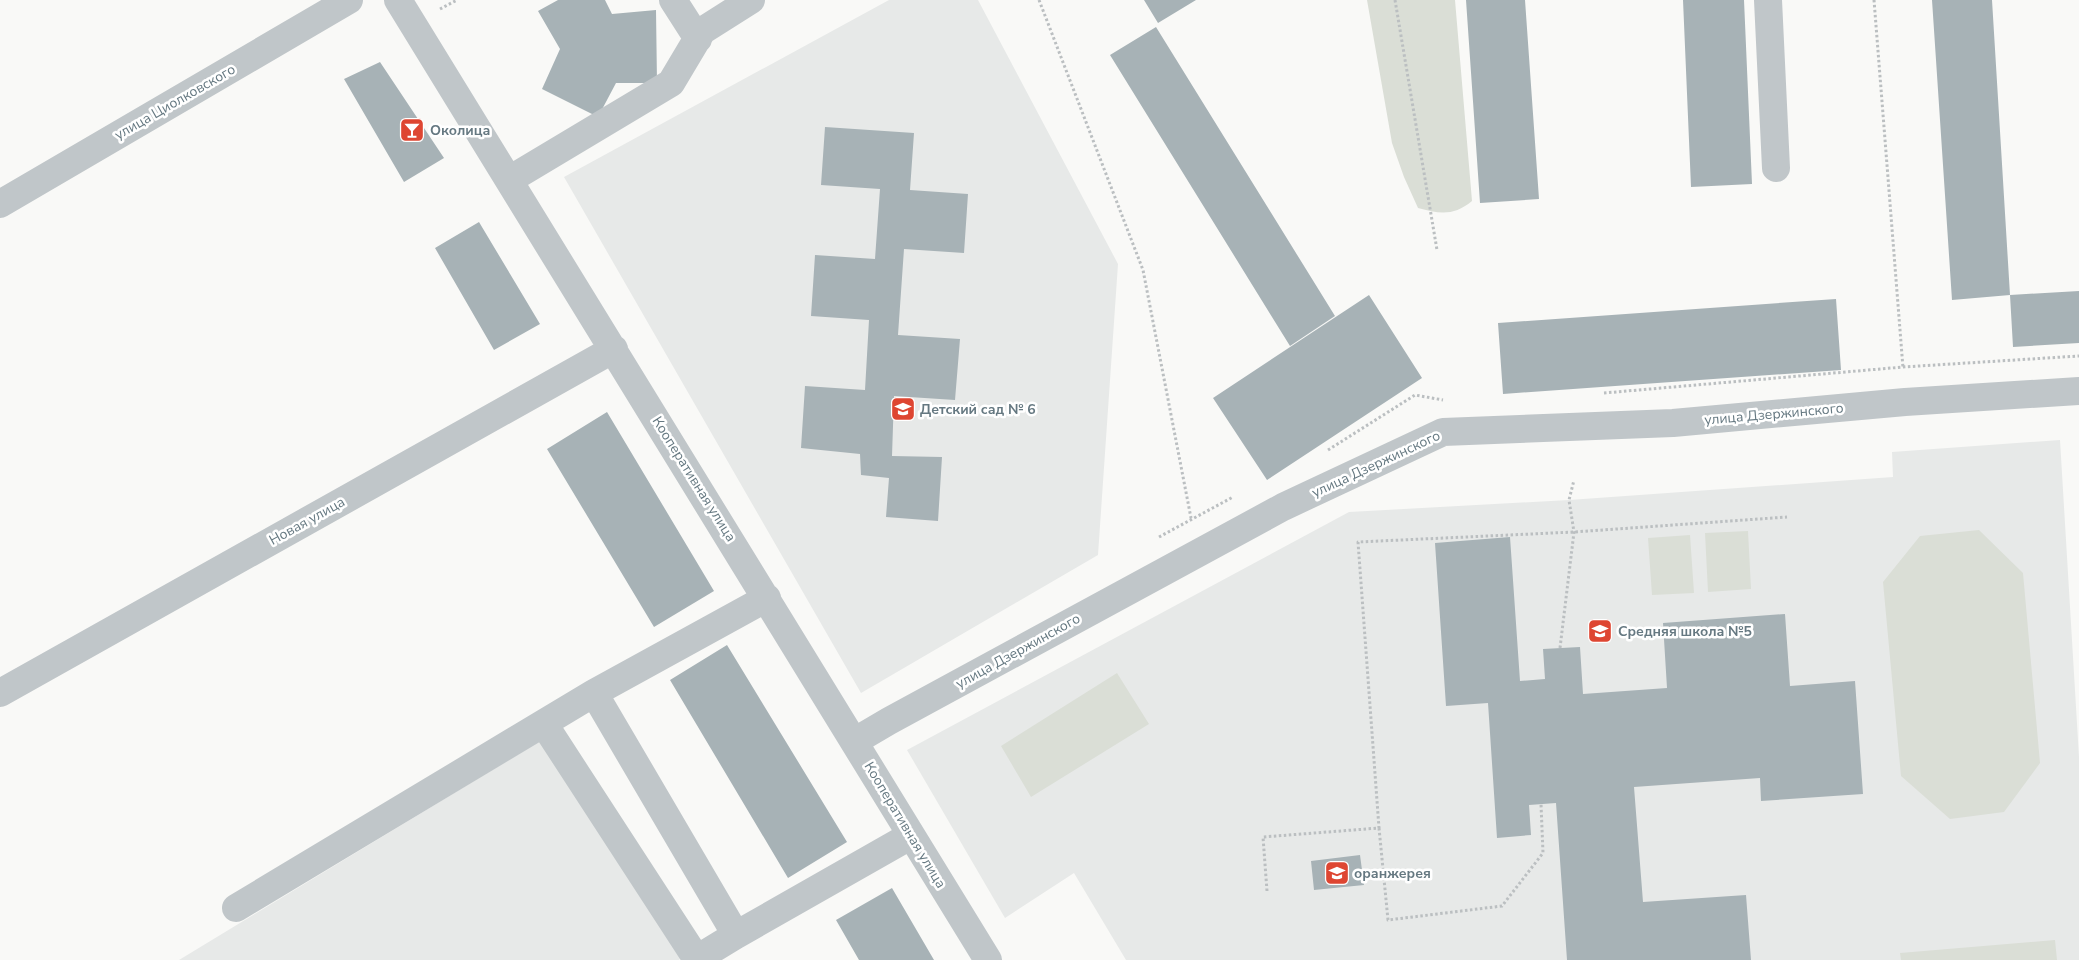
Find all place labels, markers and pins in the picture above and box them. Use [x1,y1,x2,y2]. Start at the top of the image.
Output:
bar icon: Околица [399,117,425,143]
place label: Околица [430,121,490,140]
school or university icon: Детский сад № 6 [890,396,916,422]
place label: Детский сад № 6 [920,400,1036,419]
school or university icon: Средняя школа №5 [1587,618,1613,644]
place label: Средняя школа №5 [1618,622,1752,641]
school or university icon: оранжерея [1324,860,1350,886]
place label: оранжерея [1354,864,1431,883]

